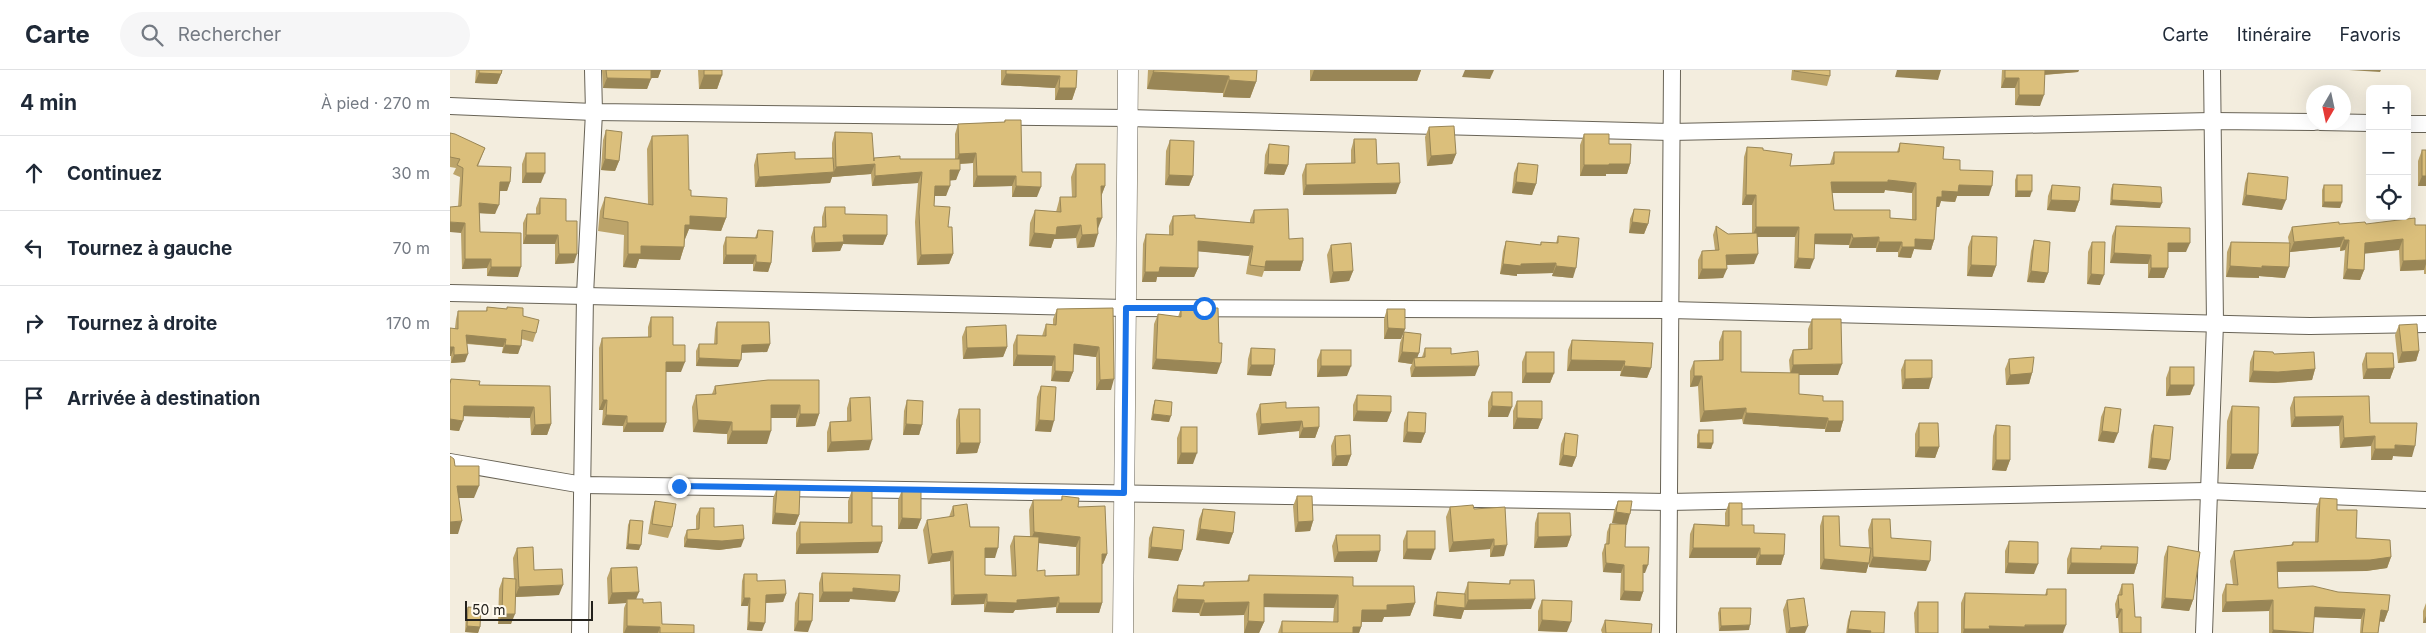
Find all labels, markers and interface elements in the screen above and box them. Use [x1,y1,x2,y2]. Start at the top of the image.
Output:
search box [120,12,470,57]
text: Carte [25,20,90,49]
icon: search [138,21,166,49]
text: Rechercher [178,23,281,46]
text: Carte [2162,24,2209,45]
text: Itinéraire [2237,24,2311,45]
text: Favoris [2339,24,2401,45]
north arrow [2306,85,2351,130]
map controls [2366,85,2411,220]
button: + [2366,85,2411,130]
text: 4 min [20,90,77,115]
text: À pied · 270 m [321,93,430,113]
button: − [2366,130,2411,175]
icon: ahead [20,159,48,187]
text: Continuez [67,162,162,185]
text: 30 m [392,163,430,183]
button: locate [2366,175,2411,220]
icon: left [20,234,48,262]
text: Tournez à gauche [67,237,232,260]
text: 70 m [393,238,430,258]
route start [1193,297,1216,320]
icon: right [20,309,48,337]
text: Tournez à droite [67,312,217,335]
text: 170 m [386,313,430,333]
icon: arrive [20,384,48,412]
text: Arrivée à destination [67,387,260,410]
route end [668,475,691,498]
scale bar [465,598,592,621]
text: 50 m [472,601,506,618]

